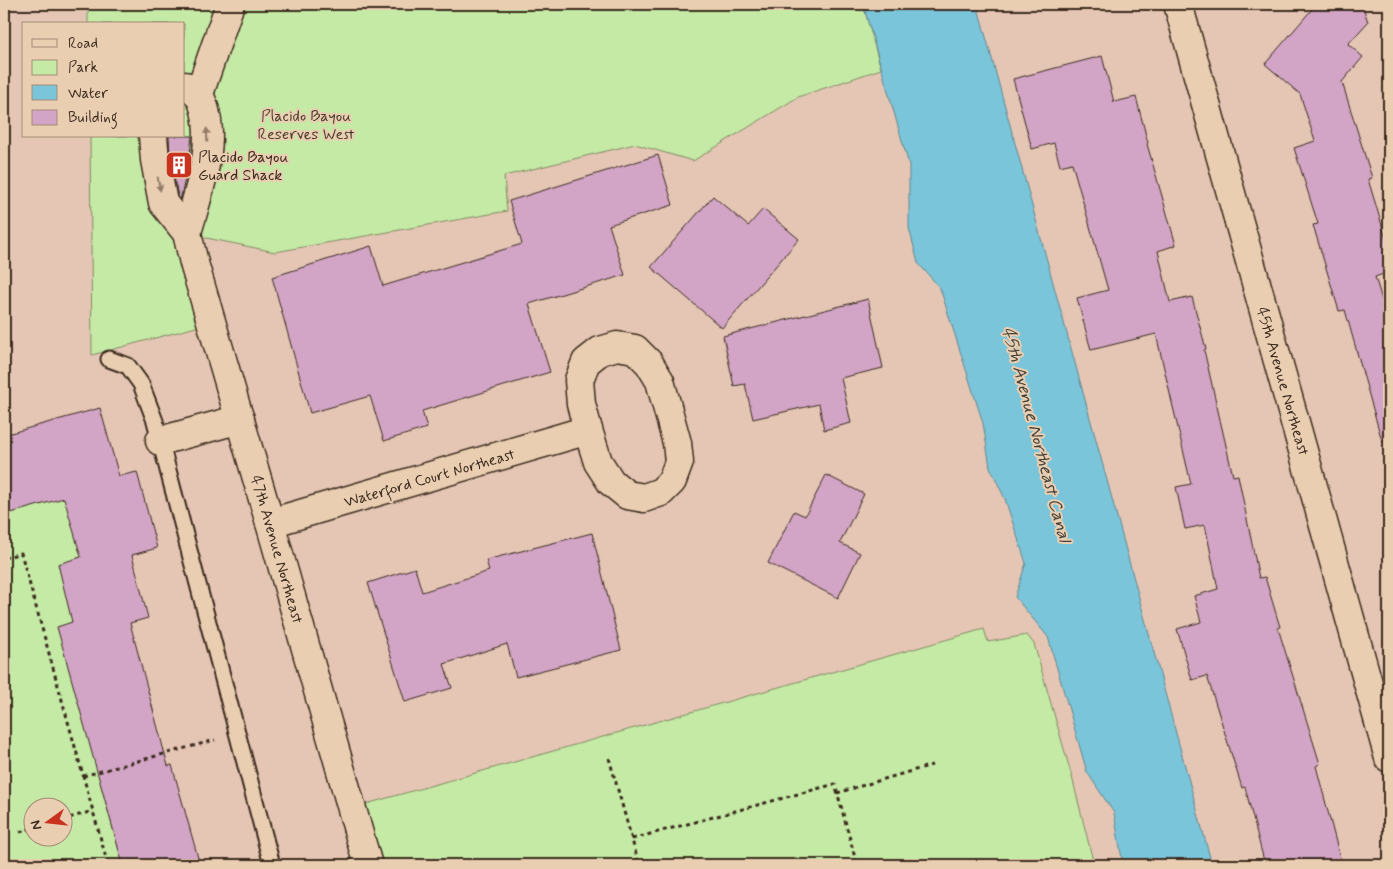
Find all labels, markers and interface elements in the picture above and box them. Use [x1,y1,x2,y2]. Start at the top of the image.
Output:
legend [22,22,185,138]
text: Road [68,34,98,54]
text: Park [68,58,98,78]
text: Water [68,84,108,104]
park label: Placido Bayou Reserves West [258,106,354,145]
text: Building [68,108,118,129]
one-way arrow [203,127,211,143]
place label: Placido Bayou Guard Shack [198,147,288,186]
building icon: Placido Bayou Guard Shack [164,150,194,180]
one-way arrow [156,177,164,193]
street label: 45th Avenue Northeast [1251,305,1314,458]
water label: 45th Avenue Northeast Canal [996,324,1077,547]
street label: Waterford Court Northeast [342,444,518,515]
street label: 47th Avenue Northeast [245,473,308,626]
north arrow [22,796,72,846]
text: N [27,818,46,832]

